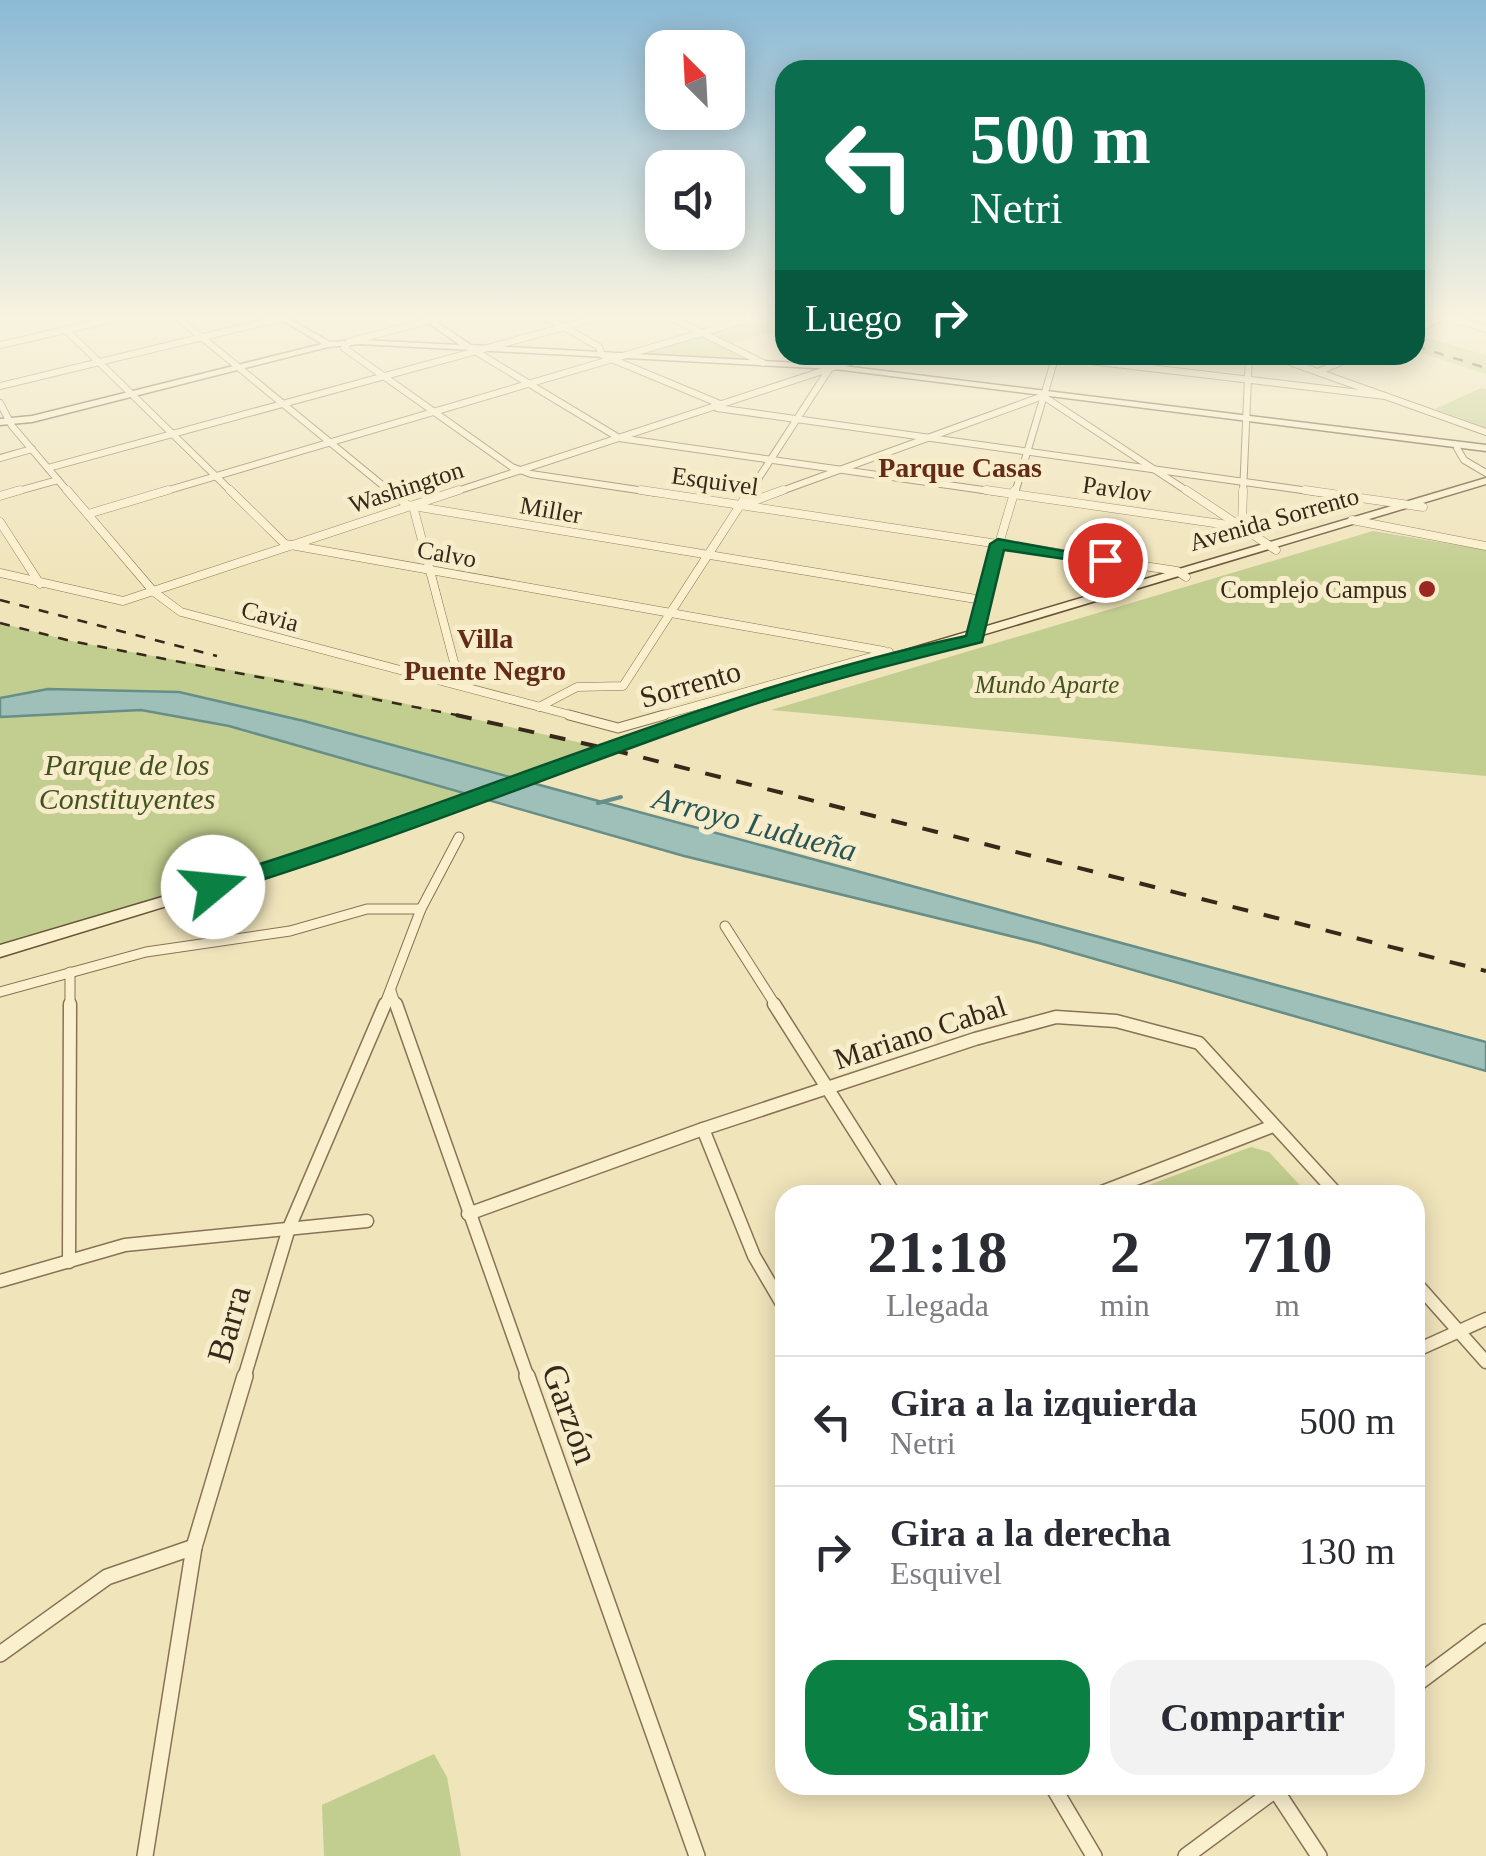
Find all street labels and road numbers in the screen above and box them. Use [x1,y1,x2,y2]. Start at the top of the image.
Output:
street label: Washington [345,456,467,518]
street label: Esquivel [670,462,760,500]
street label: Pavlov [1081,471,1154,507]
street label: Avenida Sorrento [1186,482,1362,556]
street label: Miller [518,491,585,529]
street label: Calvo [415,536,479,572]
street label: Cavia [238,595,302,637]
street label: Sorrento [636,654,744,714]
street label: Mariano Cabal [830,989,1010,1075]
street label: Barra [200,1281,259,1367]
street label: Garzón [534,1359,606,1469]

